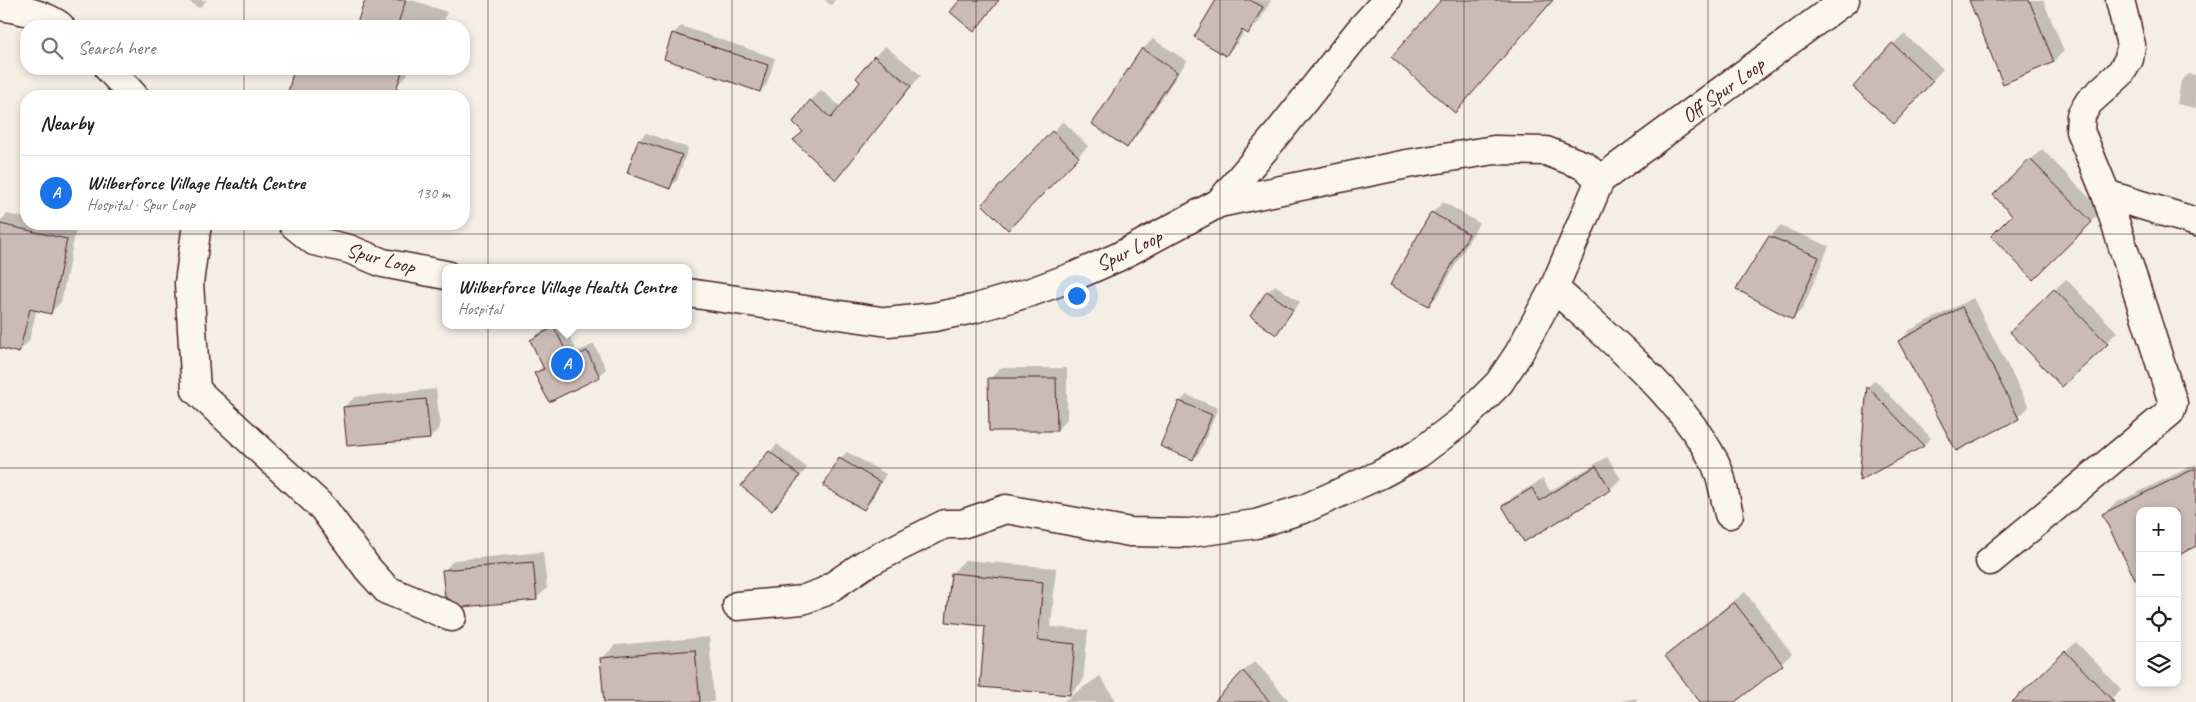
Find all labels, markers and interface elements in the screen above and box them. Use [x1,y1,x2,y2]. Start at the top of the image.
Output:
search box [20,20,470,75]
icon: search [38,34,66,62]
text: Search here [78,36,155,60]
street label: Off Spur Loop [1677,50,1771,129]
text: Nearby [40,110,93,136]
text: Wilberforce Village Health Centre [87,171,305,195]
text: A [52,183,60,203]
text: 130 m [416,183,450,203]
text: Hospital · Spur Loop [87,195,195,215]
street label: Spur Loop [1092,222,1168,277]
street label: Spur Loop [344,236,420,280]
popup [442,264,692,329]
text: Wilberforce Village Health Centre [458,275,676,299]
your location [1064,283,1090,309]
text: Hospital [458,299,502,319]
pin: A [551,345,583,383]
map controls [2136,507,2181,687]
button: + [2136,507,2181,552]
button: − [2136,552,2181,597]
button: locate [2136,597,2181,642]
button: layers [2136,642,2181,687]

